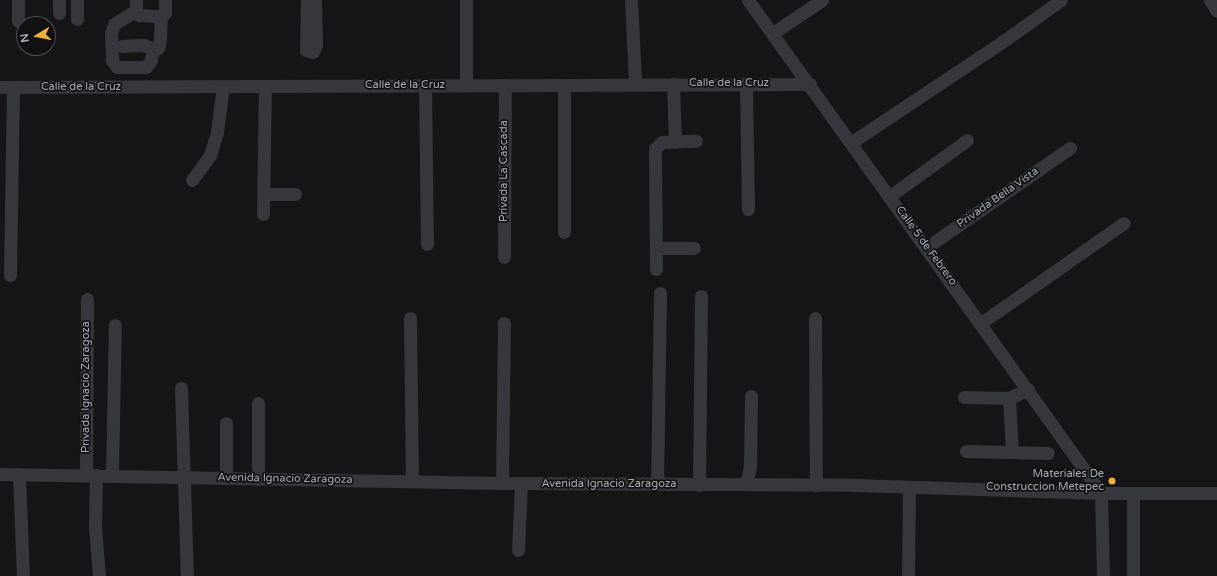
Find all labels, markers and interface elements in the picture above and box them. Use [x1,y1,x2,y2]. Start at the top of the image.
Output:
north arrow [16,16,56,56]
text: N [18,33,32,43]
street label: Calle de la Cruz [689,76,769,90]
street label: Calle de la Cruz [365,78,445,92]
street label: Calle de la Cruz [41,80,121,94]
street label: Privada La Cascada [497,120,511,222]
street label: Privada Bella Vista [955,165,1041,231]
street label: Calle 5 de Febrero [893,204,959,288]
street label: Privada Ignacio Zaragoza [79,321,93,453]
place label: Materiales De Construccion Metepec [986,468,1104,494]
street label: Avenida Ignacio Zaragoza [217,471,353,487]
marker: Materiales De Construccion Metepec [1107,476,1117,486]
street label: Avenida Ignacio Zaragoza [541,477,677,491]

